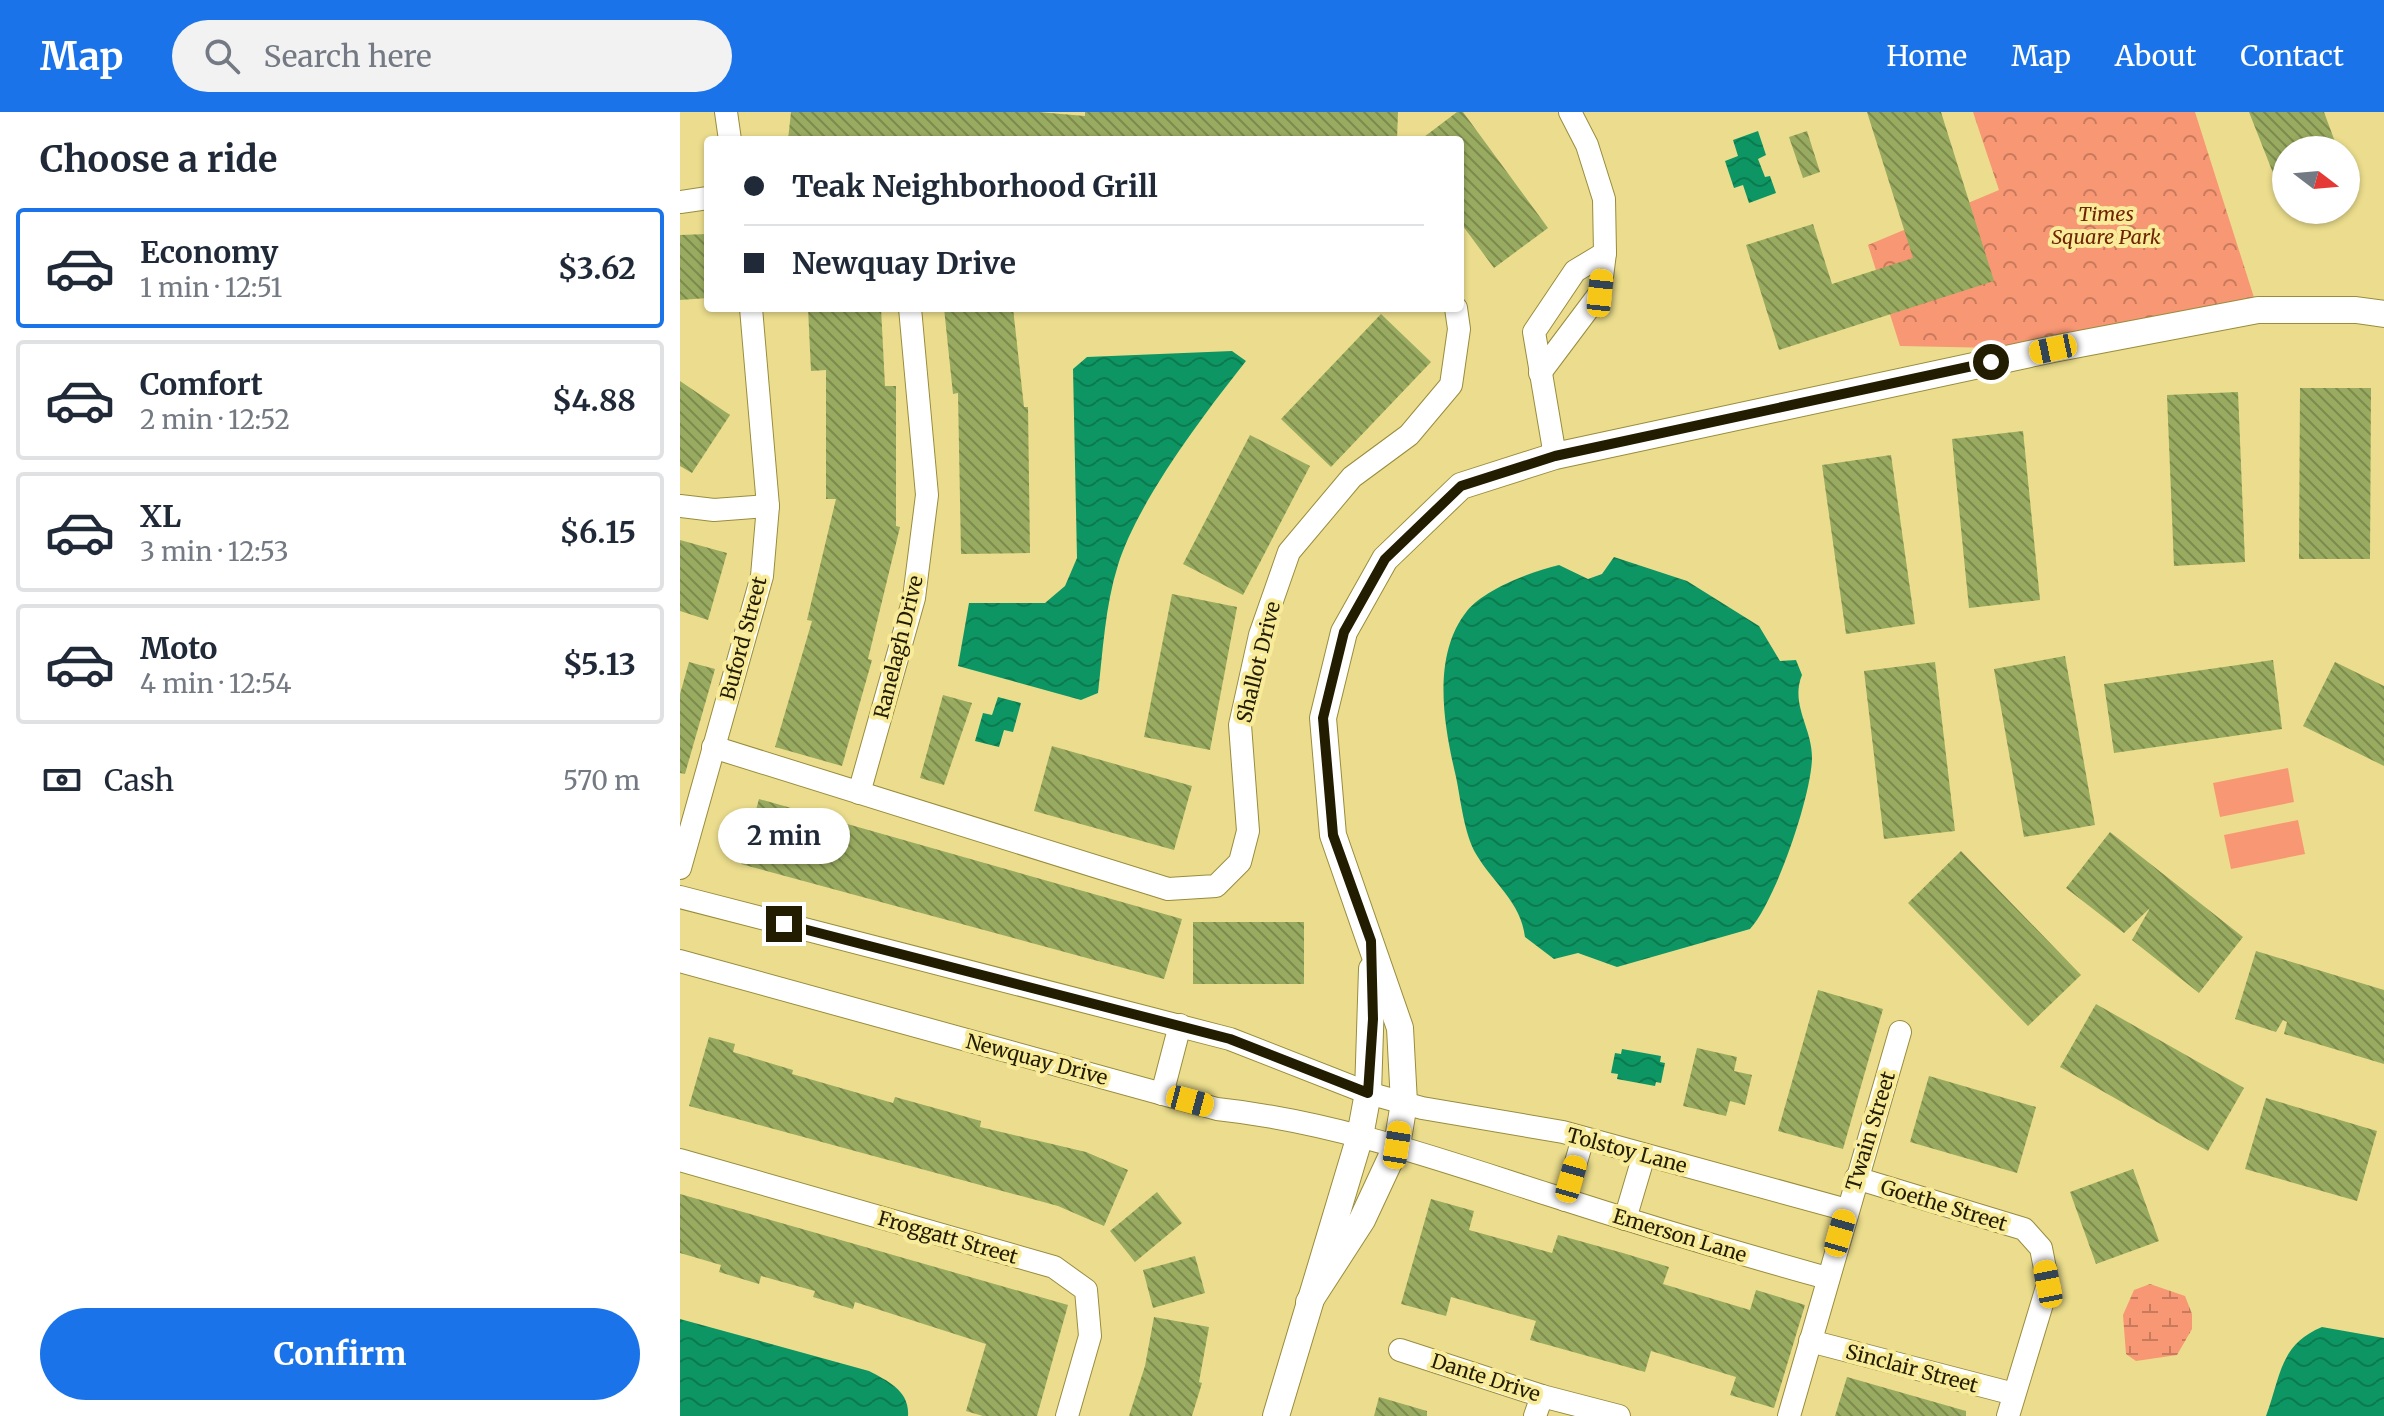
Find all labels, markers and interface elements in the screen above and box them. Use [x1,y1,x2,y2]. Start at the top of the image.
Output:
search box [172,20,732,92]
text: Map [40,33,124,80]
icon: search [200,34,244,78]
text: Search here [264,37,432,75]
text: Home [1886,38,1967,74]
text: Map [2011,38,2071,74]
text: About [2115,38,2196,74]
text: Contact [2240,38,2344,74]
north arrow [2272,136,2360,224]
map controls [2272,136,2360,224]
text: Choose a ride [40,137,277,182]
text: Teak Neighborhood Grill [792,167,1158,205]
park label: Times Square Park [2051,201,2161,249]
icon: car [44,232,116,304]
text: Economy [140,233,278,271]
text: Newquay Drive [792,244,1016,282]
text: $3.62 [558,249,636,287]
car [1586,268,1614,318]
text: 1 min · 12:51 [140,271,282,304]
car [2027,332,2079,366]
route start [1973,344,2009,380]
icon: car [44,364,116,436]
text: Comfort [140,365,263,403]
text: $4.88 [552,381,636,419]
text: 2 min · 12:52 [140,403,290,436]
icon: car [44,496,116,568]
text: XL [140,497,181,535]
text: $6.15 [560,513,636,551]
text: 3 min · 12:53 [140,535,289,568]
street label: Buford Street [714,573,772,703]
street label: Ranelagh Drive [868,573,928,721]
street label: Shallot Drive [1231,599,1285,725]
icon: car [44,628,116,700]
text: Moto [140,629,218,667]
text: $5.13 [563,645,636,683]
text: 4 min · 12:54 [140,667,292,700]
icon: cash [40,758,84,802]
text: Cash [104,761,174,799]
text: 570 m [563,764,640,797]
callout: 2 min [718,808,850,864]
text: 2 min [747,819,821,852]
route end [766,906,802,942]
street label: Newquay Drive [963,1028,1111,1090]
street label: Twain Street [1840,1068,1900,1194]
car [1164,1083,1216,1119]
car [1381,1119,1413,1171]
street label: Tolstoy Lane [1564,1122,1690,1178]
car [1553,1153,1589,1205]
street label: Goethe Street [1878,1174,2010,1236]
street label: Emerson Lane [1610,1203,1750,1267]
street label: Froggatt Street [875,1205,1021,1269]
car [1822,1207,1858,1259]
car [2032,1258,2064,1310]
button: Confirm [40,1308,640,1400]
street label: Sinclair Street [1843,1338,1981,1398]
street label: Dante Drive [1428,1348,1544,1406]

